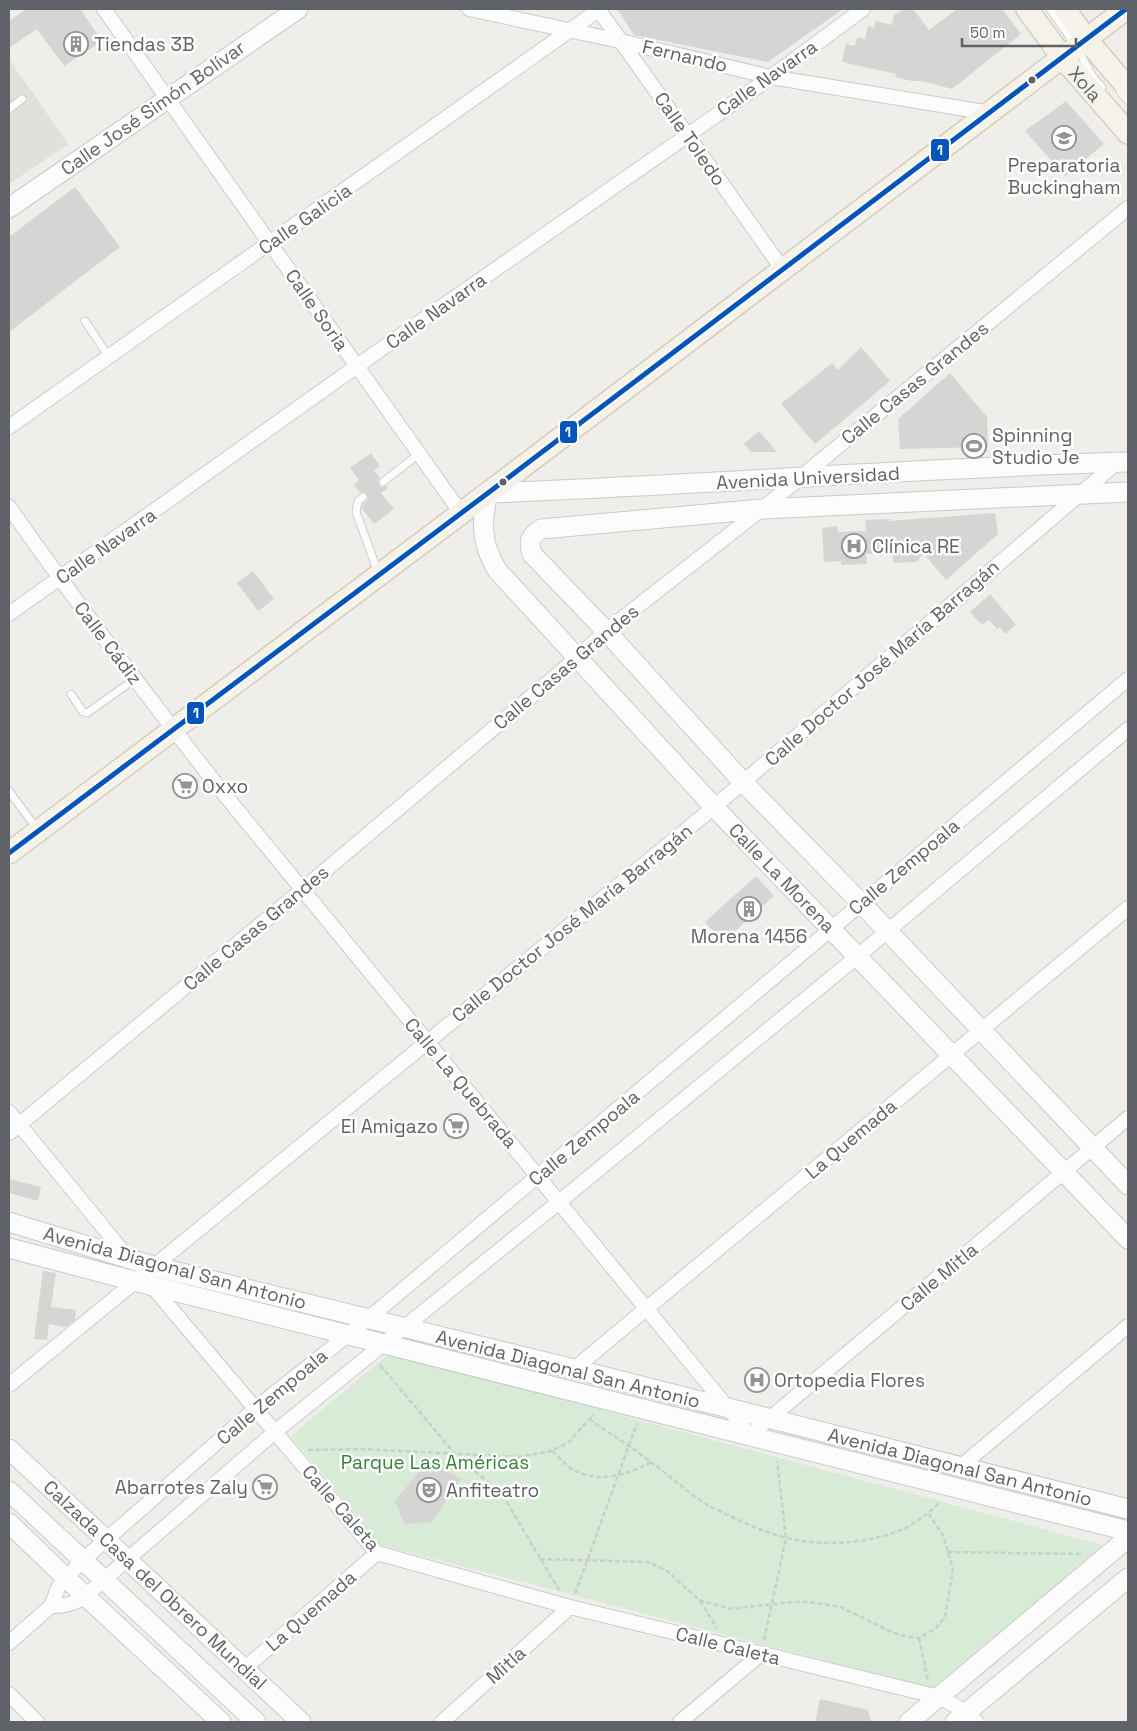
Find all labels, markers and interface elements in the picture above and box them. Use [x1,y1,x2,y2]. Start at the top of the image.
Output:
scale bar [962,15,1076,47]
text: 50 m [970,23,1005,42]
building icon: Tiendas 3B [63,31,89,57]
place label: Tiendas 3B [94,32,195,57]
street label: Fernando [640,34,730,78]
street label: Calle Navarra [712,34,822,122]
street label: Calle José Simón Bolívar [56,35,250,181]
street label: Xola [1063,61,1108,107]
unlabelled marker [1027,75,1037,85]
street label: Calle Toledo [649,87,731,191]
school or university icon: Preparatoria Buckingham [1051,125,1077,151]
line badge: 1 [930,138,950,162]
text: 1 [937,141,943,159]
place label: Preparatoria Buckingham [1007,153,1121,200]
street label: Calle Galicia [253,178,357,260]
street label: Calle Soria [280,264,354,356]
street label: Calle Navarra [381,267,491,355]
street label: Calle Casas Grandes [836,316,994,450]
line badge: 1 [559,420,578,444]
text: 1 [565,423,571,441]
place label: Spinning Studio Je [992,423,1080,470]
sports icon: Spinning Studio Je [961,433,987,459]
street label: Avenida Universidad [716,461,900,495]
unlabelled marker [498,477,508,487]
street label: Calle Navarra [51,502,161,590]
hospital icon: Clínica RE [841,533,867,559]
place label: Clínica RE [872,534,960,559]
street label: Calle Doctor José María Barragán [760,554,1004,772]
street label: Calle Cádiz [68,596,148,690]
street label: Calle Casas Grandes [488,599,644,735]
line badge: 1 [186,701,205,725]
text: 1 [193,704,199,722]
supermarket icon: Oxxo [172,773,198,799]
place label: Oxxo [202,774,248,799]
street label: Calle Zempoala [843,813,965,921]
street label: Calle Doctor José María Barragán [447,818,697,1028]
street label: Calle La Morena [723,818,841,938]
street label: Calle Casas Grandes [178,860,334,996]
building icon: Morena 1456 [736,896,762,922]
place label: Morena 1456 [691,924,807,949]
street label: Calle La Quebrada [399,1012,523,1154]
street label: Calle Zempoala [523,1084,645,1192]
street label: La Quemada [800,1093,902,1185]
supermarket icon: El Amigazo [443,1113,469,1139]
place label: El Amigazo [341,1114,438,1139]
street label: Avenida Diagonal San Antonio [41,1221,309,1315]
street label: Calle Mitla [895,1237,983,1317]
street label: Avenida Diagonal San Antonio [433,1324,703,1414]
street label: Calle Zempoala [211,1343,333,1451]
hospital icon: Ortopedia Flores [744,1367,770,1393]
place label: Ortopedia Flores [774,1368,925,1393]
street label: Avenida Diagonal San Antonio [825,1422,1095,1512]
park label: Parque Las Américas [341,1450,529,1475]
street label: Calle Caleta [297,1459,386,1557]
supermarket icon: Abarrotes Zaly [252,1474,278,1500]
street label: Calzada Casa del Obrero Mundial [38,1475,272,1695]
place label: Abarrotes Zaly [115,1475,248,1500]
theatre icon: Anfiteatro [416,1477,442,1503]
place label: Anfiteatro [446,1478,539,1503]
street label: La Quemada [261,1565,361,1657]
street label: Calle Caleta [673,1621,783,1671]
street label: Mitla [481,1640,531,1689]

